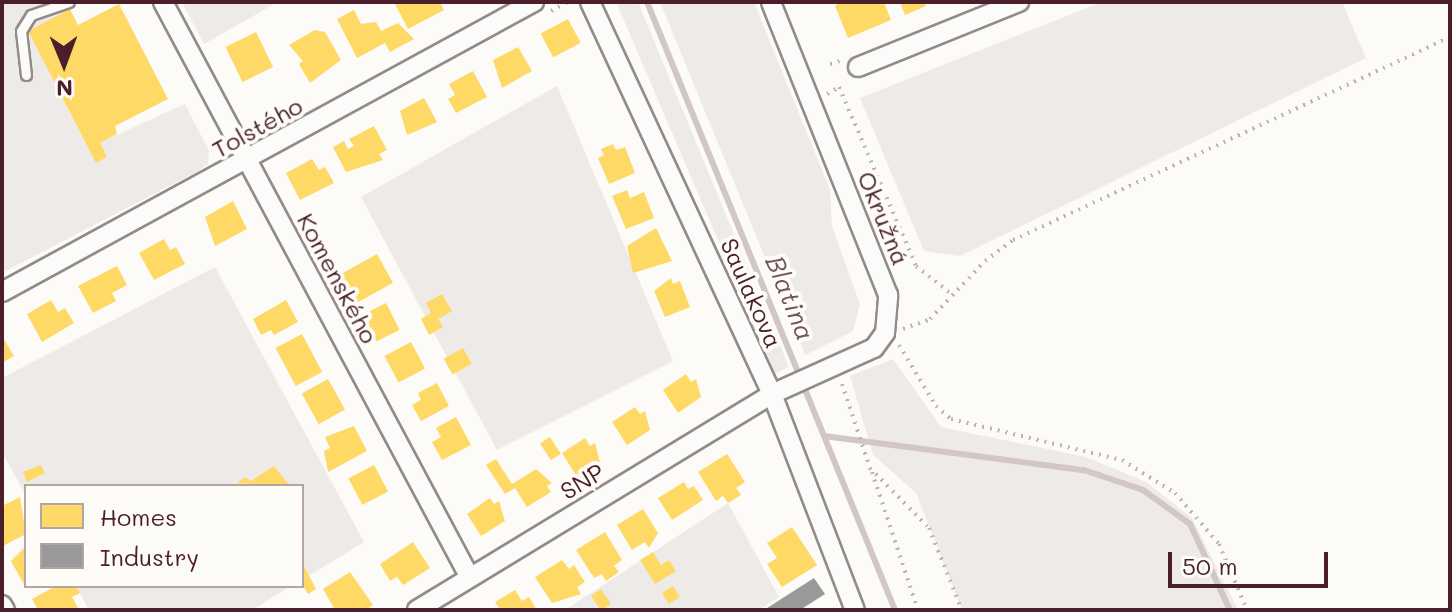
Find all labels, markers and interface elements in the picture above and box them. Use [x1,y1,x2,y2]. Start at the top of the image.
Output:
north arrow [24,24,104,104]
text: N [56,74,73,103]
street label: Tolstého [207,91,307,163]
street label: Okružná [852,167,916,269]
street label: Komenského [292,208,384,348]
street label: Saulakova [715,234,789,352]
water label: Blatina [759,251,821,345]
street label: SNP [555,457,609,505]
legend [24,484,304,588]
text: Homes [100,501,177,532]
scale bar [1172,536,1332,586]
text: Industry [100,541,199,572]
text: 50 m [1182,550,1238,581]

